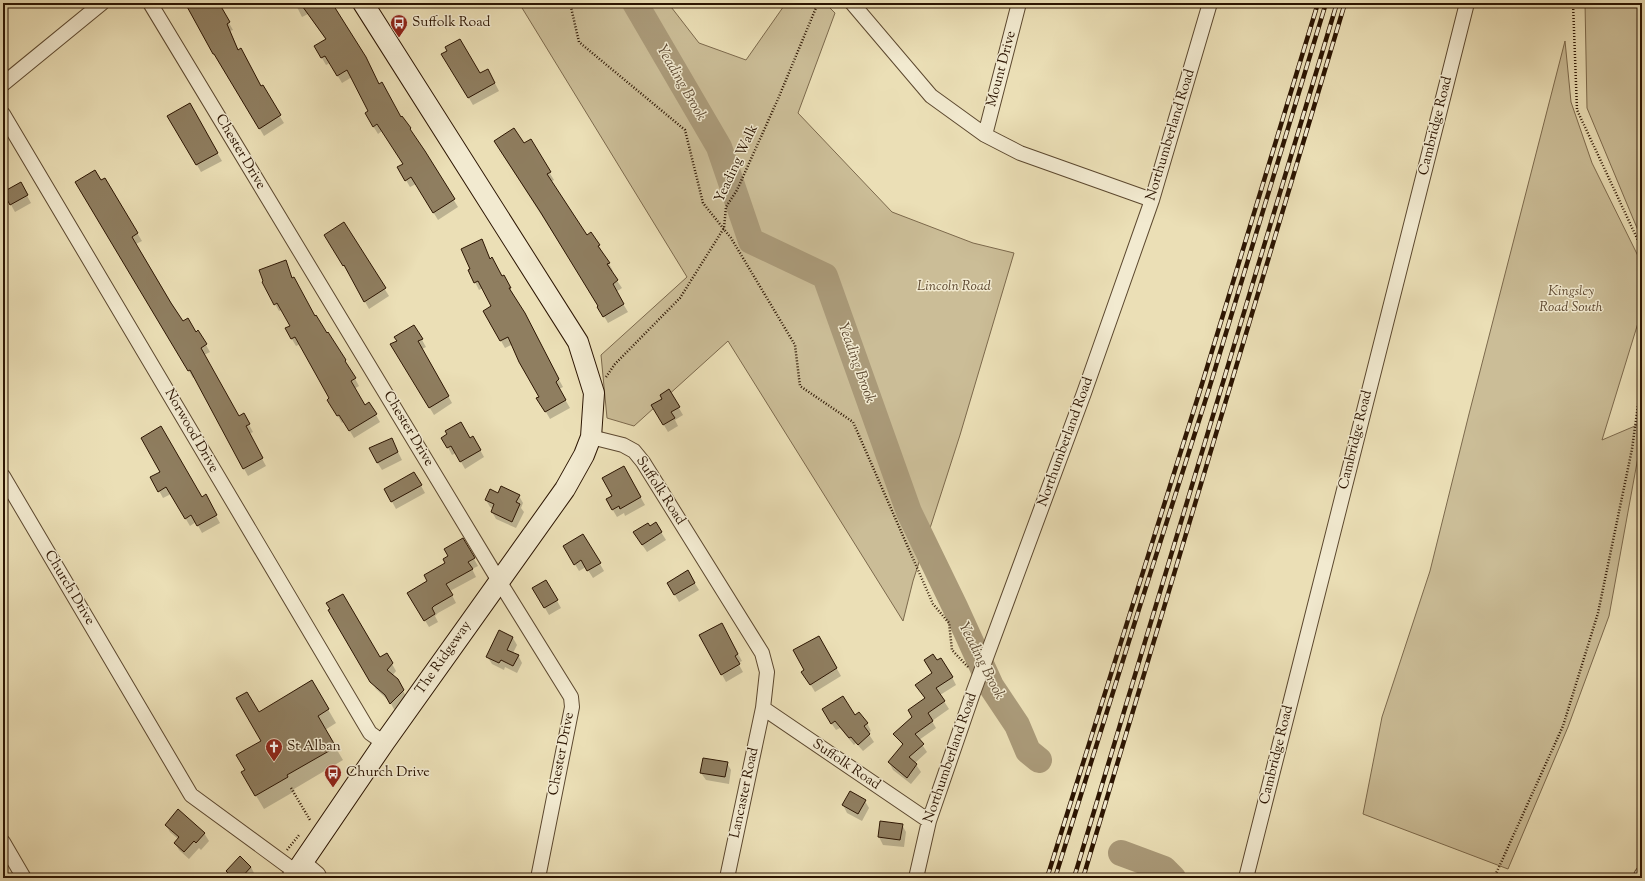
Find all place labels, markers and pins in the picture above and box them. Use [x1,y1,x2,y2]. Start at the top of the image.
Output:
bus stop icon: Suffolk Road [389,13,409,38]
place label: Suffolk Road [412,13,490,33]
church icon: St Alban [264,737,284,762]
place label: St Alban [287,737,341,757]
bus stop icon: Church Drive [323,763,343,788]
place label: Church Drive [346,763,430,783]

